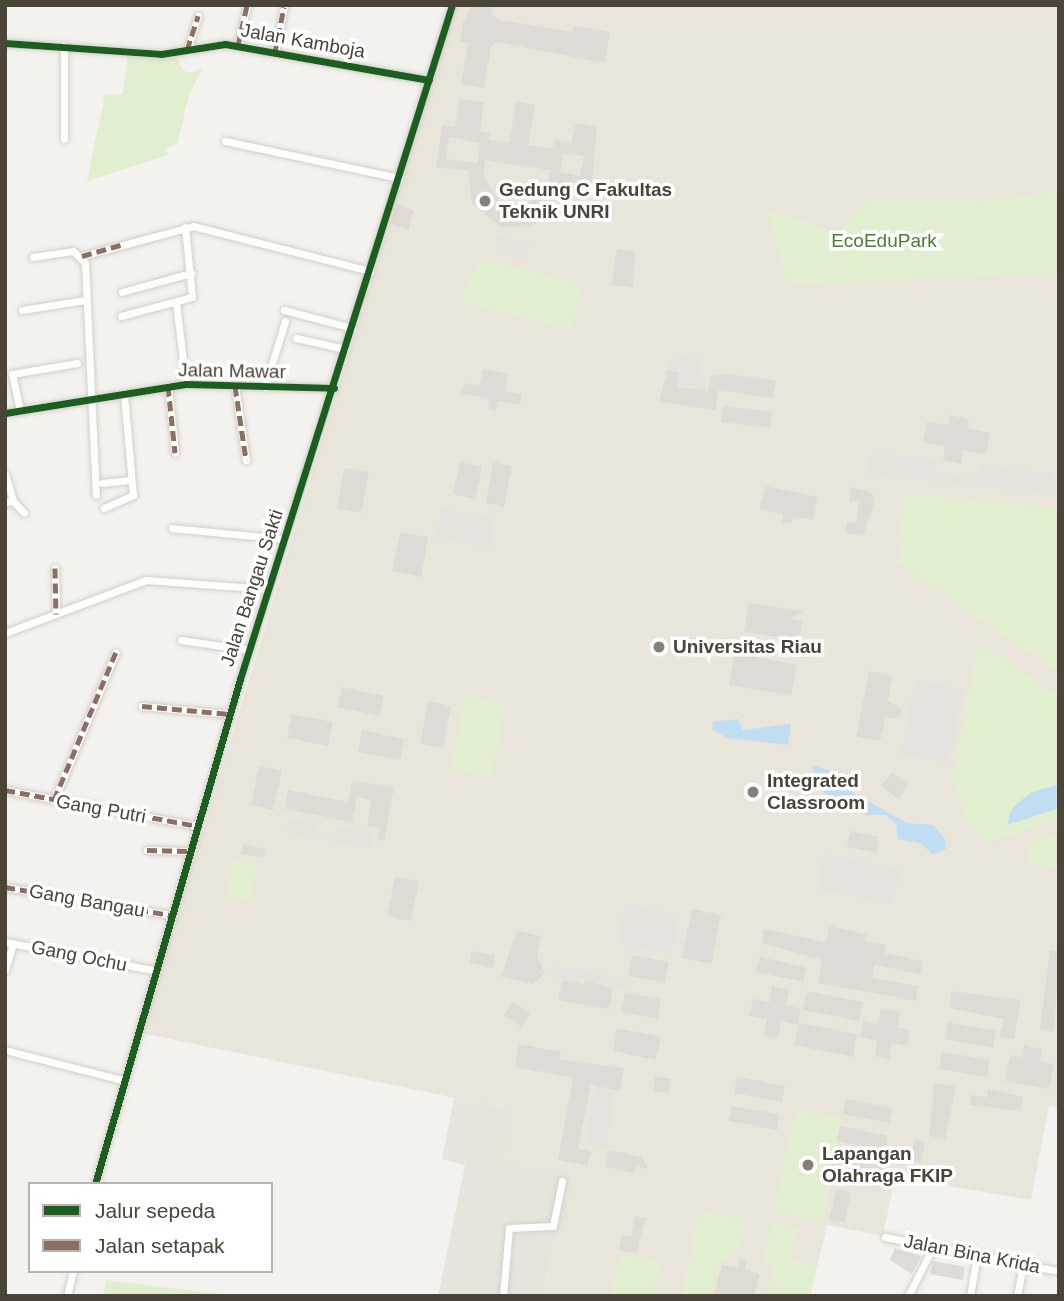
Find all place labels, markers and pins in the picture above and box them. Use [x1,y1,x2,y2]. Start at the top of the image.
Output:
place label: Gedung C Fakultas Teknik UNRI [499,179,672,223]
marker: Gedung C Fakultas Teknik UNRI [477,193,493,209]
place label: Universitas Riau [673,636,822,658]
marker: Universitas Riau [651,639,667,655]
place label: Integrated Classroom [767,770,865,814]
marker: Integrated Classroom [745,784,761,800]
place label: Lapangan Olahraga FKIP [822,1143,953,1187]
marker: Lapangan Olahraga FKIP [800,1157,816,1173]

